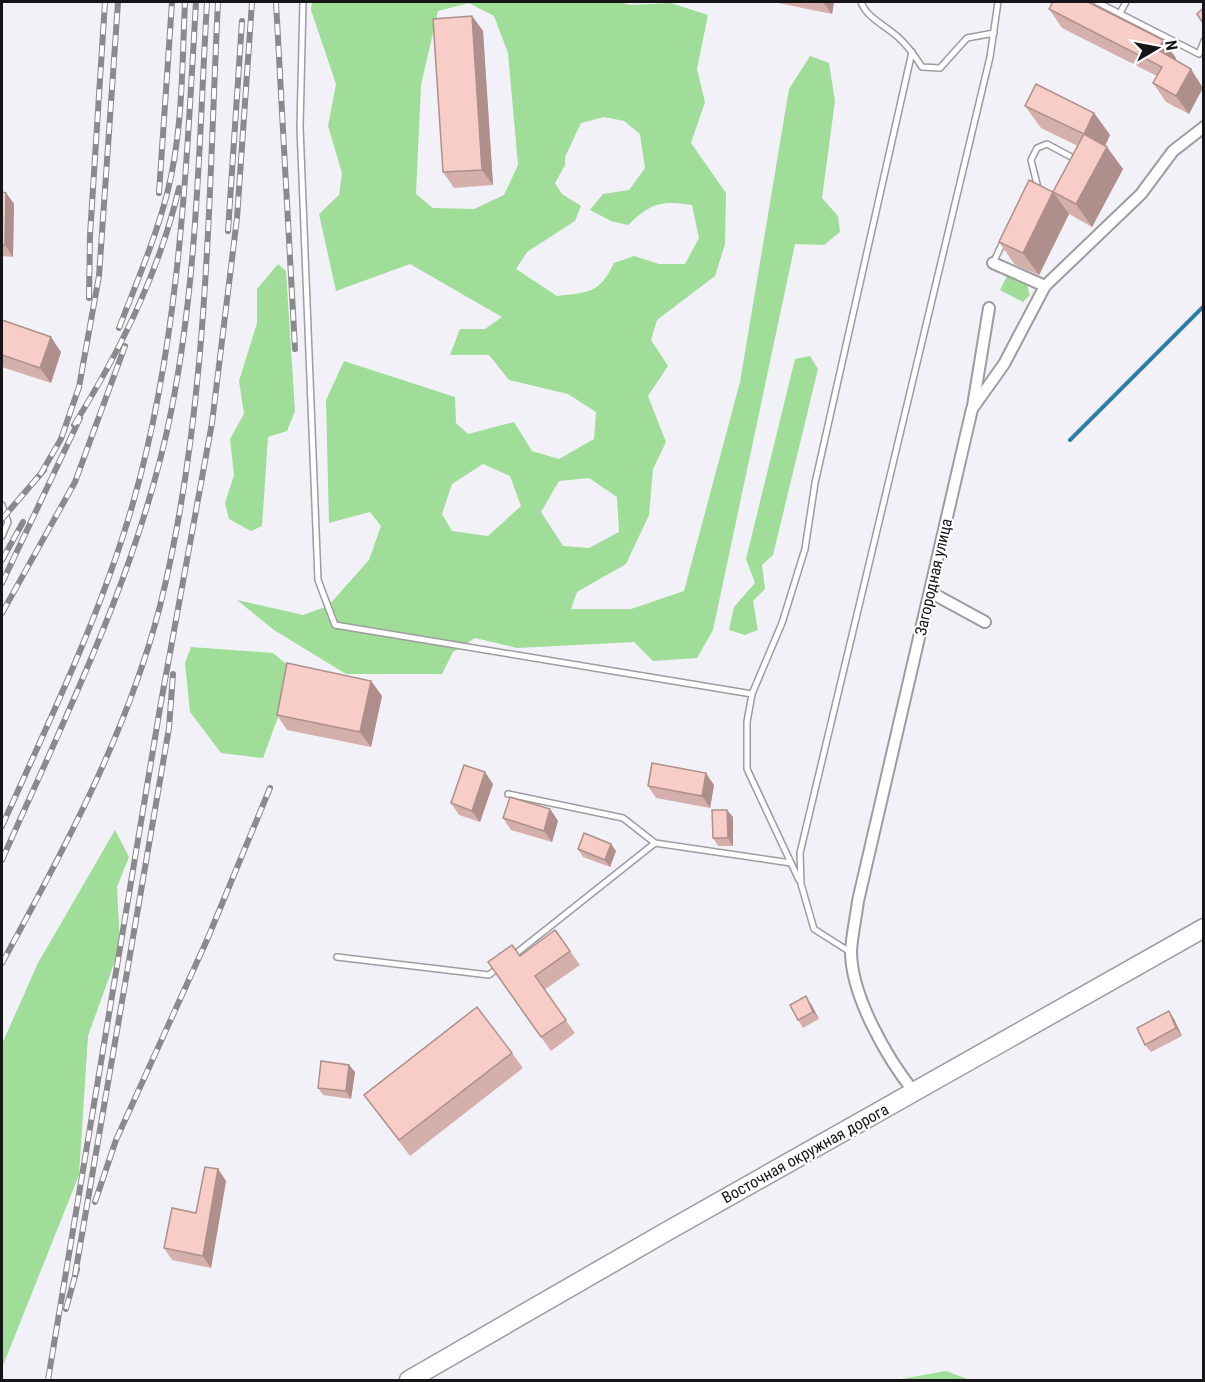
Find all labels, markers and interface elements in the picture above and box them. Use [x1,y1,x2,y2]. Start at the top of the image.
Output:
north arrow [1127,18,1187,78]
text: N [1161,39,1181,52]
street label: Загородная улица [911,517,956,638]
street label: Восточная окружная дорога [719,1100,892,1207]

